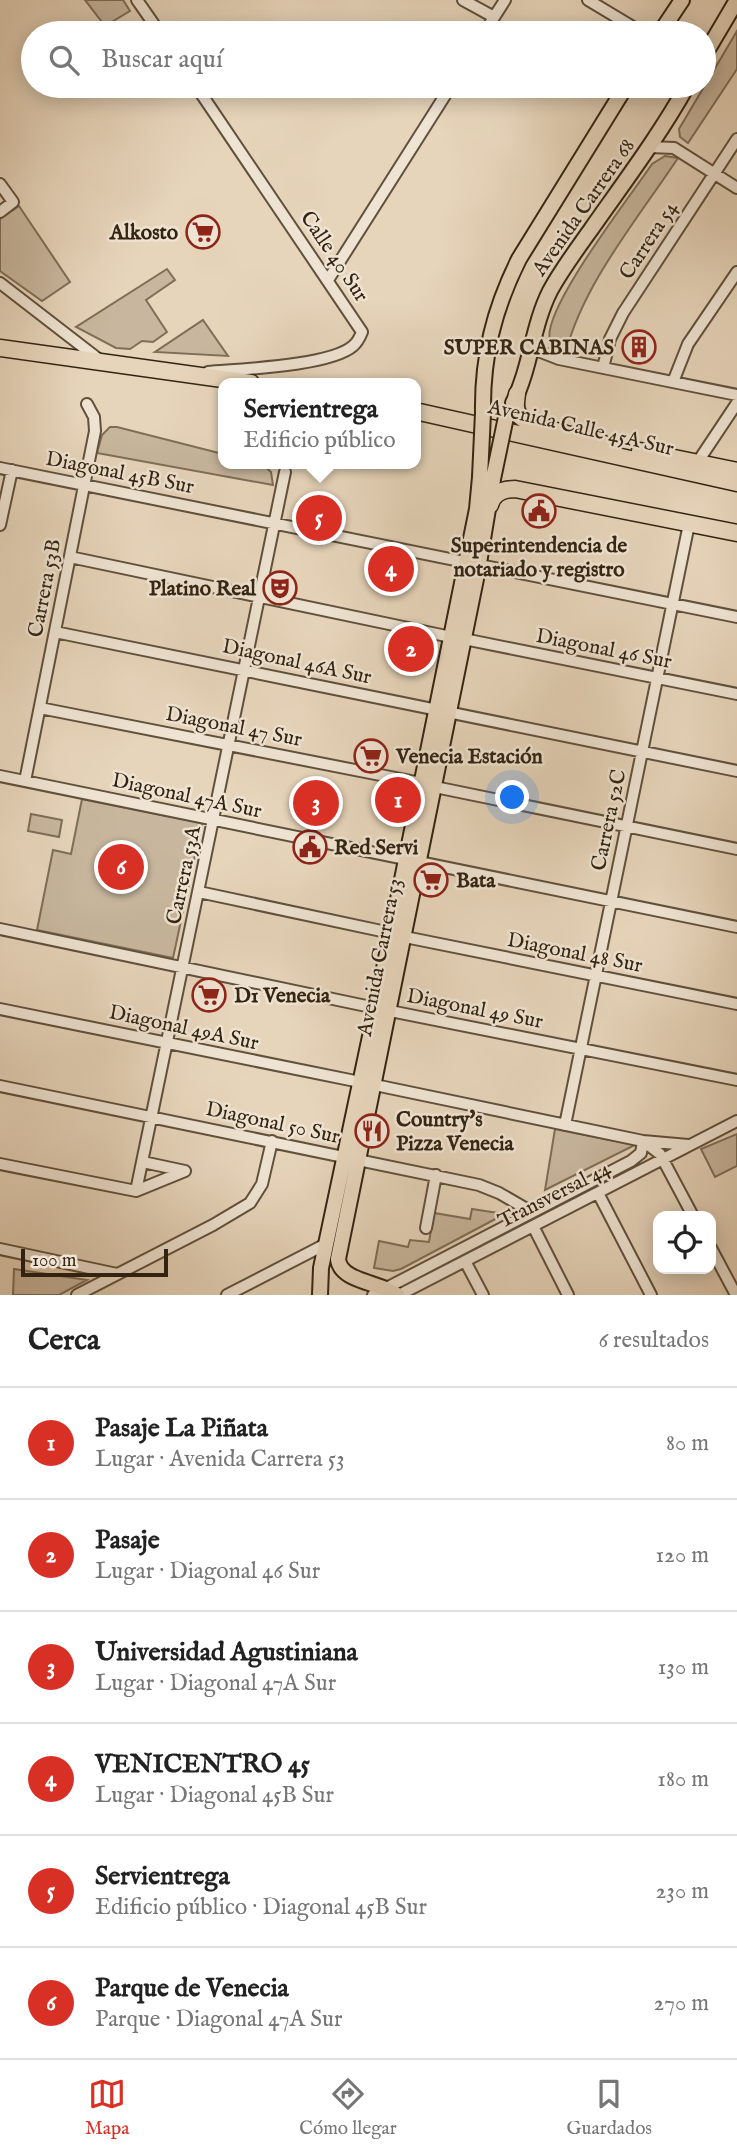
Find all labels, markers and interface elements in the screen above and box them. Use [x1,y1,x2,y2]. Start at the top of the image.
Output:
search box [21,21,716,98]
icon: search [45,41,83,79]
text: Buscar aquí [101,43,223,76]
street label: Avenida Carrera 68 [526,134,642,283]
street label: Carrera 54 [614,196,685,285]
street label: Calle 40 Sur [293,206,374,308]
supermarket icon: Alkosto [184,213,222,251]
place label: Alkosto [109,220,179,247]
building icon: SUPER CABINAS [620,328,658,366]
place label: SUPER CABINAS [444,335,614,362]
popup [218,378,421,469]
text: Servientrega [243,393,378,426]
street label: Avenida Calle 45A Sur [484,394,676,463]
text: Edificio público [243,426,396,455]
street label: Diagonal 45B Sur [43,446,196,501]
pin: 5 [296,492,342,544]
public building icon: Superintendencia de notariado y registro [520,492,558,530]
place label: Superintendencia de notariado y registro [451,533,628,584]
street label: Carrera 53B [23,537,68,640]
pin: 4 [368,543,414,595]
theatre icon: Platino Real [261,569,299,607]
place label: Platino Real [149,576,257,603]
pin: 2 [388,623,434,675]
street label: Diagonal 46 Sur [533,623,674,676]
street label: Diagonal 46A Sur [220,633,374,692]
street label: Diagonal 47 Sur [163,701,304,754]
supermarket icon: Venecia Estación [352,737,390,775]
place label: Venecia Estación [395,744,543,771]
street label: Diagonal 47A Sur [109,767,264,826]
street label: Carrera 52C [586,767,633,873]
pin: 1 [375,774,421,826]
pin: 3 [293,777,339,829]
your location [495,780,529,814]
street label: Carrera 53A [161,823,208,927]
public building icon: Red Servi [291,828,329,866]
place label: Red Servi [334,835,419,862]
pin: 6 [98,841,144,893]
supermarket icon: Bata [412,861,450,899]
place label: Bata [456,868,496,895]
street label: Avenida Carrera 53 [352,876,409,1039]
street label: Diagonal 48 Sur [505,927,645,980]
supermarket icon: D1 Venecia [190,976,228,1014]
place label: D1 Venecia [234,983,331,1010]
street label: Diagonal 49 Sur [404,983,545,1036]
street label: Diagonal 49A Sur [106,999,261,1058]
street label: Diagonal 50 Sur [203,1096,343,1151]
place label: Country's Pizza Venecia [396,1107,515,1158]
restaurant icon: Country's Pizza Venecia [353,1112,391,1150]
street label: Transversal 44 [494,1155,616,1235]
map controls [653,1211,716,1274]
button: locate [653,1211,716,1274]
scale bar [21,1246,168,1278]
text: 100 m [32,1249,76,1273]
text: Cerca [28,1322,100,1360]
text: 6 resultados [598,1326,709,1355]
text: Pasaje La Piñata [95,1412,268,1445]
text: 1 [47,1429,55,1458]
text: 80 m [666,1429,709,1458]
text: Lugar · Avenida Carrera 53 [95,1445,345,1474]
text: Pasaje [95,1524,160,1557]
text: 2 [46,1541,56,1570]
text: 120 m [656,1541,709,1570]
text: Lugar · Diagonal 46 Sur [95,1557,320,1586]
text: Universidad Agustiniana [95,1636,358,1669]
text: 3 [47,1653,55,1682]
text: 130 m [658,1653,709,1682]
text: Lugar · Diagonal 47A Sur [95,1669,336,1698]
text: VENICENTRO 45 [95,1748,310,1781]
text: 4 [45,1765,57,1794]
text: 180 m [657,1765,709,1794]
text: Lugar · Diagonal 45B Sur [95,1781,334,1810]
text: Servientrega [95,1860,230,1893]
text: 5 [47,1877,55,1906]
text: 230 m [656,1877,709,1906]
text: Edificio público · Diagonal 45B Sur [95,1893,427,1922]
text: Parque de Venecia [95,1972,289,2005]
text: 6 [46,1989,56,2018]
text: 270 m [654,1989,709,2018]
text: Parque · Diagonal 47A Sur [95,2005,342,2034]
tab: Mapa [85,2075,130,2141]
tab: Cómo llegar [299,2075,397,2141]
tab: Guardados [567,2075,652,2141]

